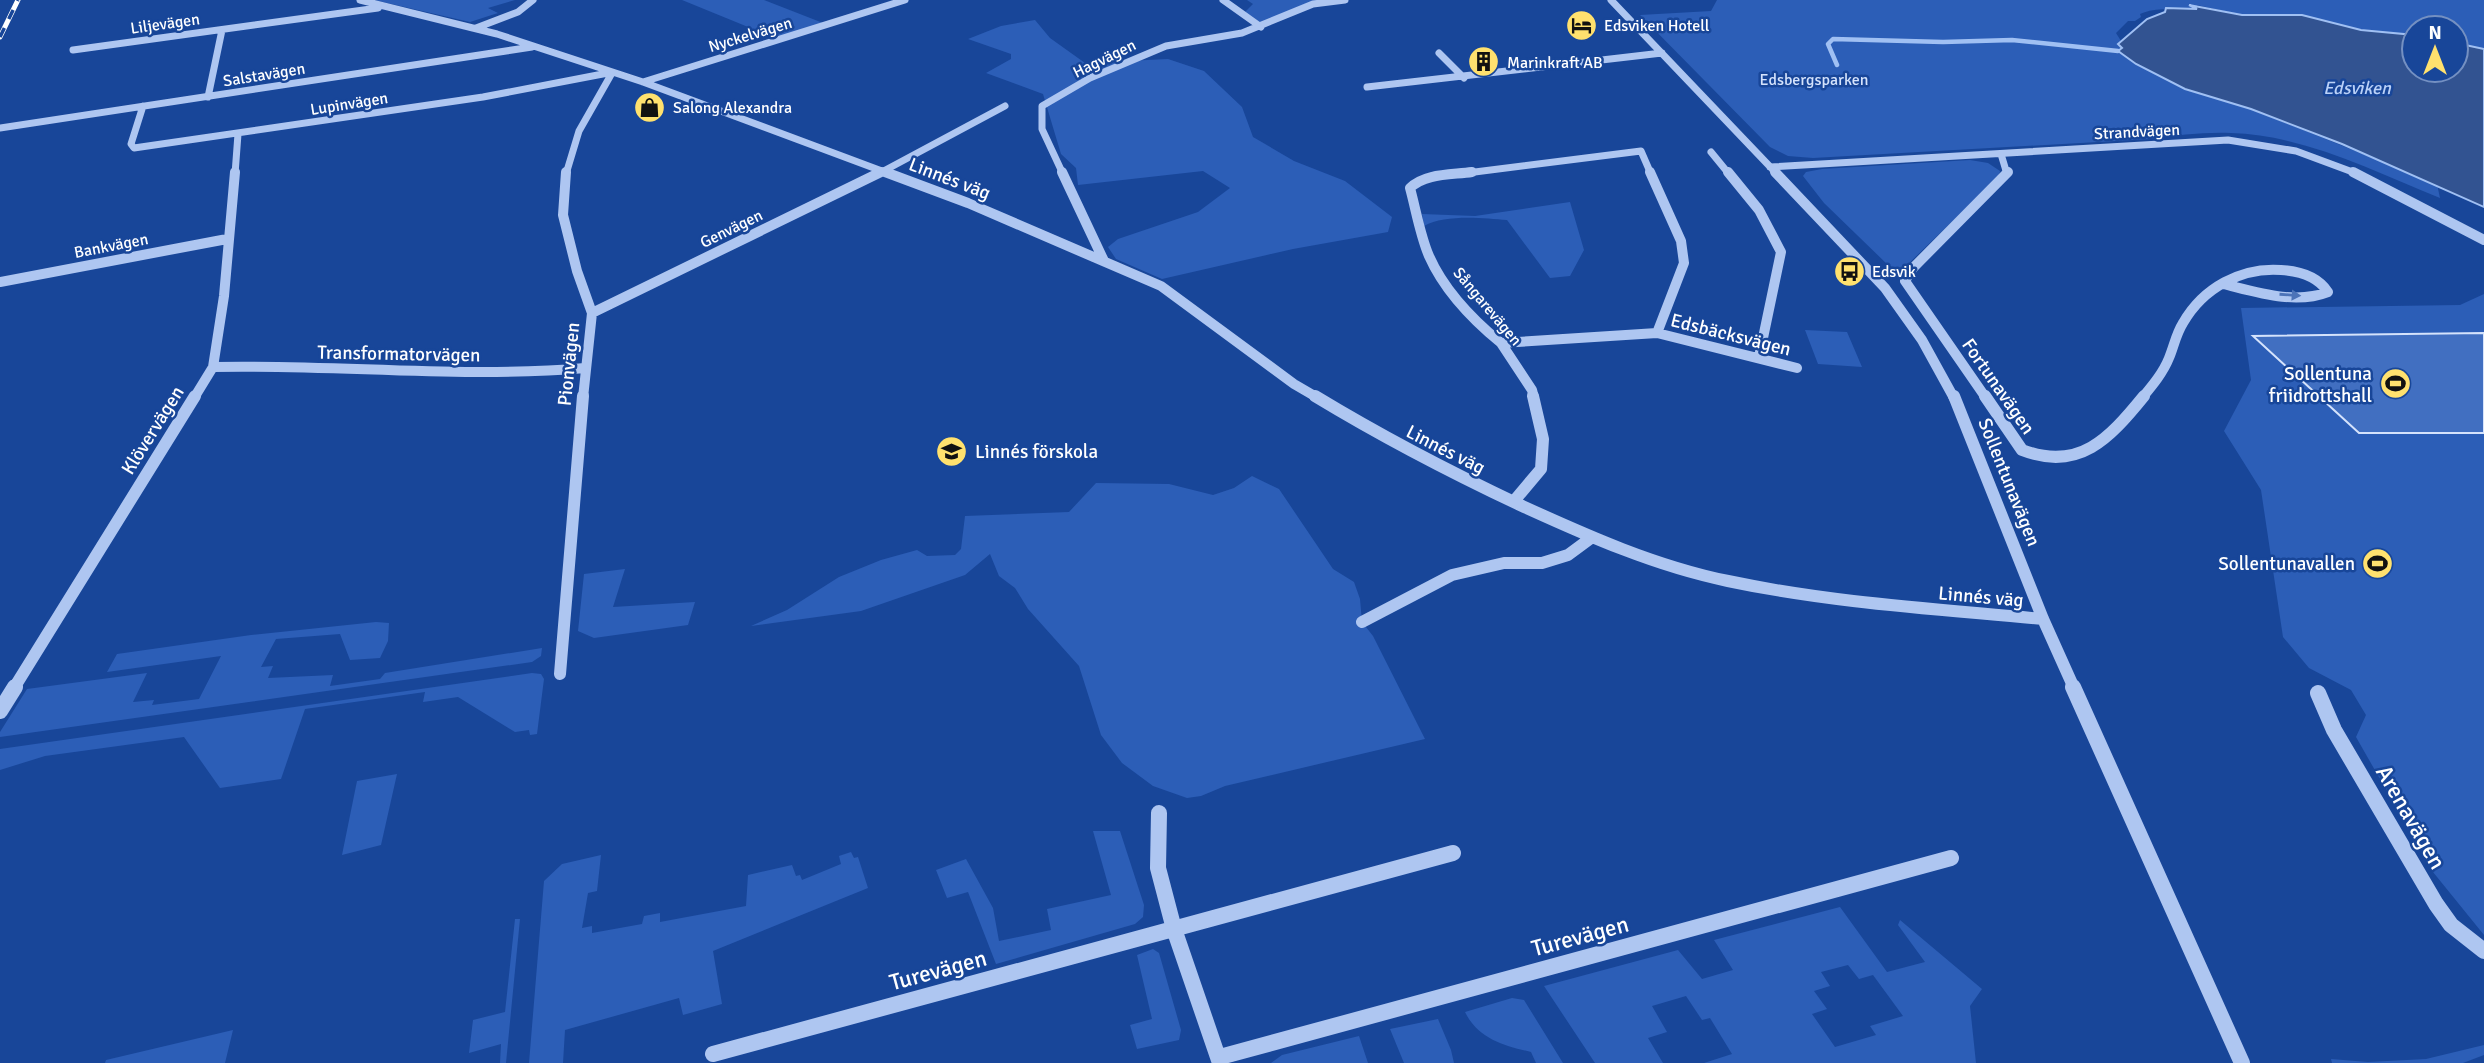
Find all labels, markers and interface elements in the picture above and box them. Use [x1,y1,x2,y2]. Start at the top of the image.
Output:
hotel icon: Edsviken Hotell [1564,8,1598,42]
street label: Liljevägen [129,9,201,39]
street label: Nyckelvägen [706,13,795,57]
north arrow [2400,14,2470,84]
place label: Edsviken Hotell [1604,16,1710,36]
text: N [2428,21,2442,45]
street label: Hagvägen [1070,35,1139,83]
building icon: Marinkraft AB [1467,45,1501,79]
place label: Marinkraft AB [1507,53,1603,73]
street label: Salstavägen [222,59,307,91]
park label: Edsbergsparken [1760,70,1868,90]
water label: Edsviken [2323,77,2392,99]
street label: Lupinvägen [309,88,390,120]
shop icon: Salong Alexandra [633,90,667,124]
place label: Salong Alexandra [673,98,792,118]
street label: Strandvägen [2094,120,2181,144]
street label: Linnés väg [905,152,994,205]
street label: Genvägen [697,205,766,253]
street label: Bankvägen [72,229,150,263]
bus stop icon: Edsvik [1832,254,1866,288]
place label: Edsvik [1872,262,1916,282]
street label: Sångarevägen [1449,263,1526,350]
one-way arrow [2279,290,2301,301]
street label: Edsbäcksvägen [1668,308,1794,362]
street label: Pionvägen [553,321,585,407]
street label: Fortunavägen [1956,334,2040,439]
street label: Transformatorvägen [317,341,481,367]
place label: Sollentuna friidrottshall [2269,362,2372,408]
sports icon: Sollentuna friidrottshall [2378,367,2412,401]
street label: Klövervägen [116,382,190,479]
street label: Sollentunavägen [1972,415,2046,550]
street label: Linnés väg [1402,420,1489,480]
school or university icon: Linnés förskola [935,434,969,468]
place label: Linnés förskola [975,440,1098,464]
sports icon: Sollentunavallen [2361,546,2395,580]
place label: Sollentunavallen [2218,552,2355,576]
street label: Linnés väg [1937,581,2025,613]
street label: Arenavägen [2369,760,2452,875]
street label: Turevägen [1528,910,1632,963]
street label: Turevägen [886,944,990,997]

